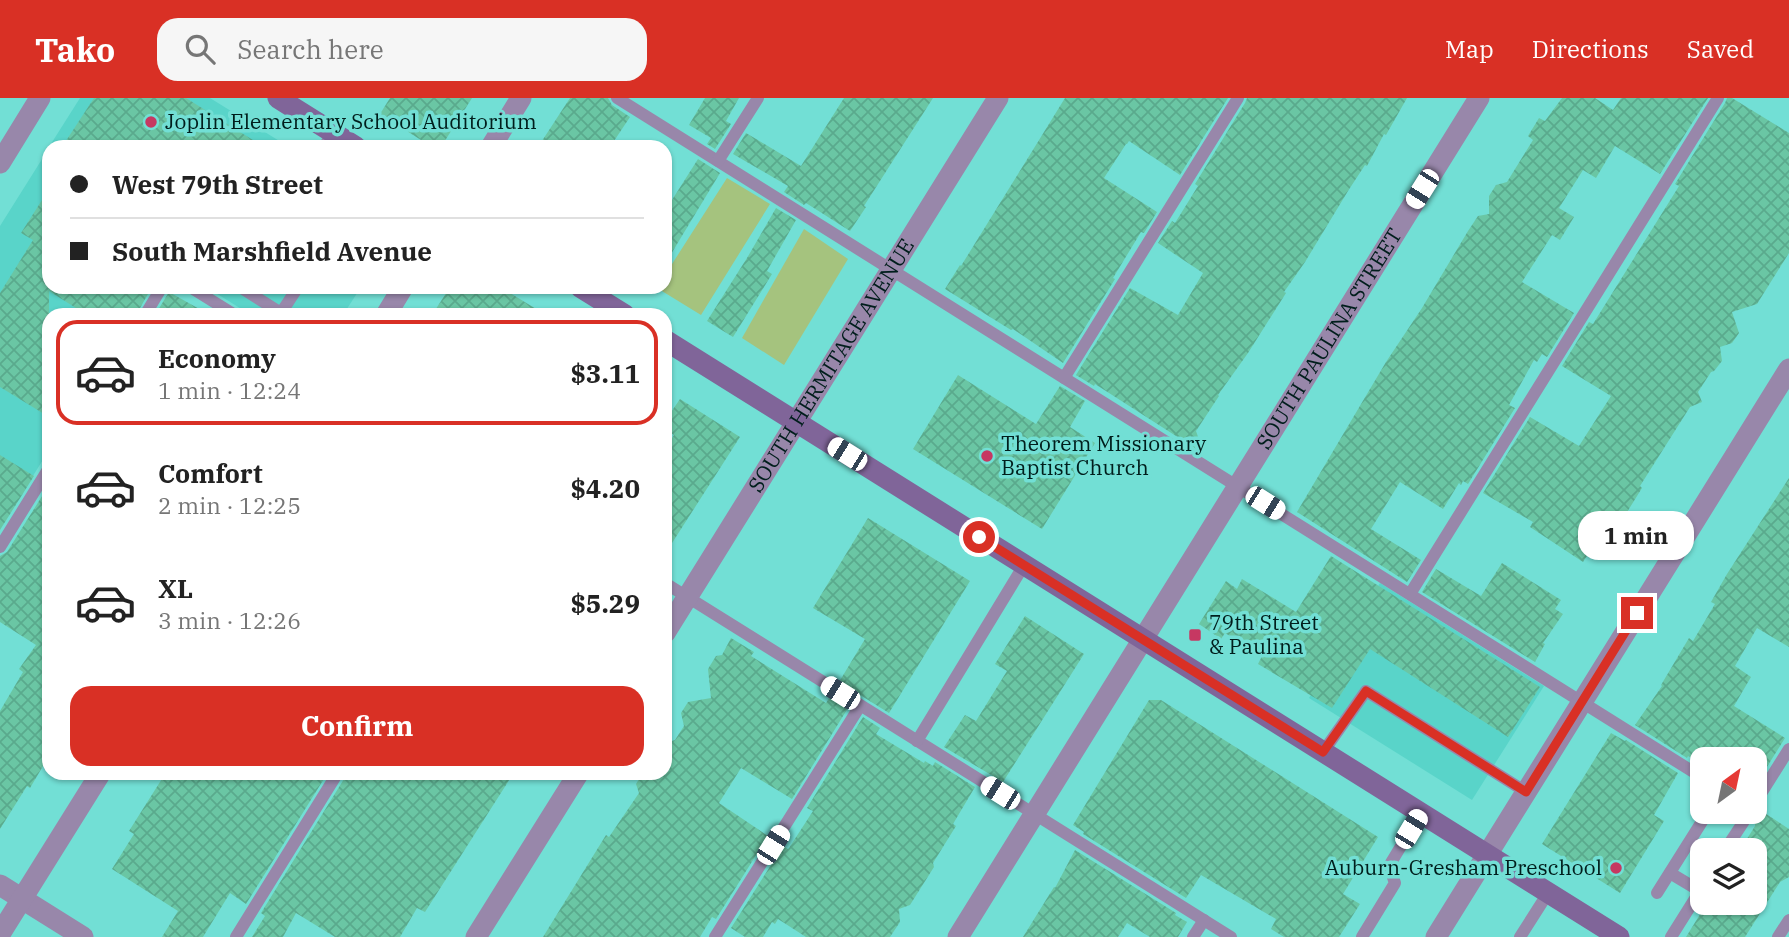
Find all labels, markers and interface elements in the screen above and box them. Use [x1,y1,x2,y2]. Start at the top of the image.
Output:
search box [157,18,647,81]
text: Tako [35,28,115,71]
icon: search [181,30,219,68]
text: Search here [237,32,384,66]
text: Map [1445,33,1494,65]
text: Directions [1532,33,1649,65]
text: Saved [1687,33,1754,65]
place label: Joplin Elementary School Auditorium [165,107,537,135]
marker: Joplin Elementary School Auditorium [143,114,159,130]
car [1402,166,1443,212]
text: West 79th Street [112,167,323,201]
street label: SOUTH PAULINA STREET [1249,223,1408,454]
street label: SOUTH HERMITAGE AVENUE [741,233,920,497]
text: South Marshfield Avenue [112,234,432,268]
icon: car [74,341,137,404]
text: Economy [158,341,276,375]
text: $3.11 [570,356,640,390]
text: 1 min · 12:24 [158,375,301,405]
place label: Theorem Missionary Baptist Church [1001,429,1207,481]
car [824,434,871,474]
marker: Theorem Missionary Baptist Church [979,448,995,464]
icon: car [74,456,137,519]
text: Comfort [158,456,263,490]
text: $4.20 [570,471,640,505]
car [1242,483,1289,523]
text: 2 min · 12:25 [158,490,301,520]
callout: 1 min [1579,512,1695,560]
text: 1 min [1604,520,1668,550]
route start [963,521,995,553]
icon: car [74,571,137,634]
text: XL [158,571,193,605]
text: $5.29 [570,586,640,620]
route end [1621,597,1653,629]
text: 3 min · 12:26 [158,605,301,635]
place label: 79th Street & Paulina [1209,608,1319,660]
marker: 79th Street & Paulina [1187,627,1203,643]
car [817,673,864,713]
button: Confirm [70,686,644,766]
north arrow [1690,747,1768,824]
map controls [1690,747,1767,915]
car [977,773,1024,813]
car [1392,806,1431,852]
car [753,822,794,868]
button: layers [1690,838,1767,915]
place label: Auburn-Gresham Preschool [1325,853,1602,881]
marker: Auburn-Gresham Preschool [1608,860,1624,876]

